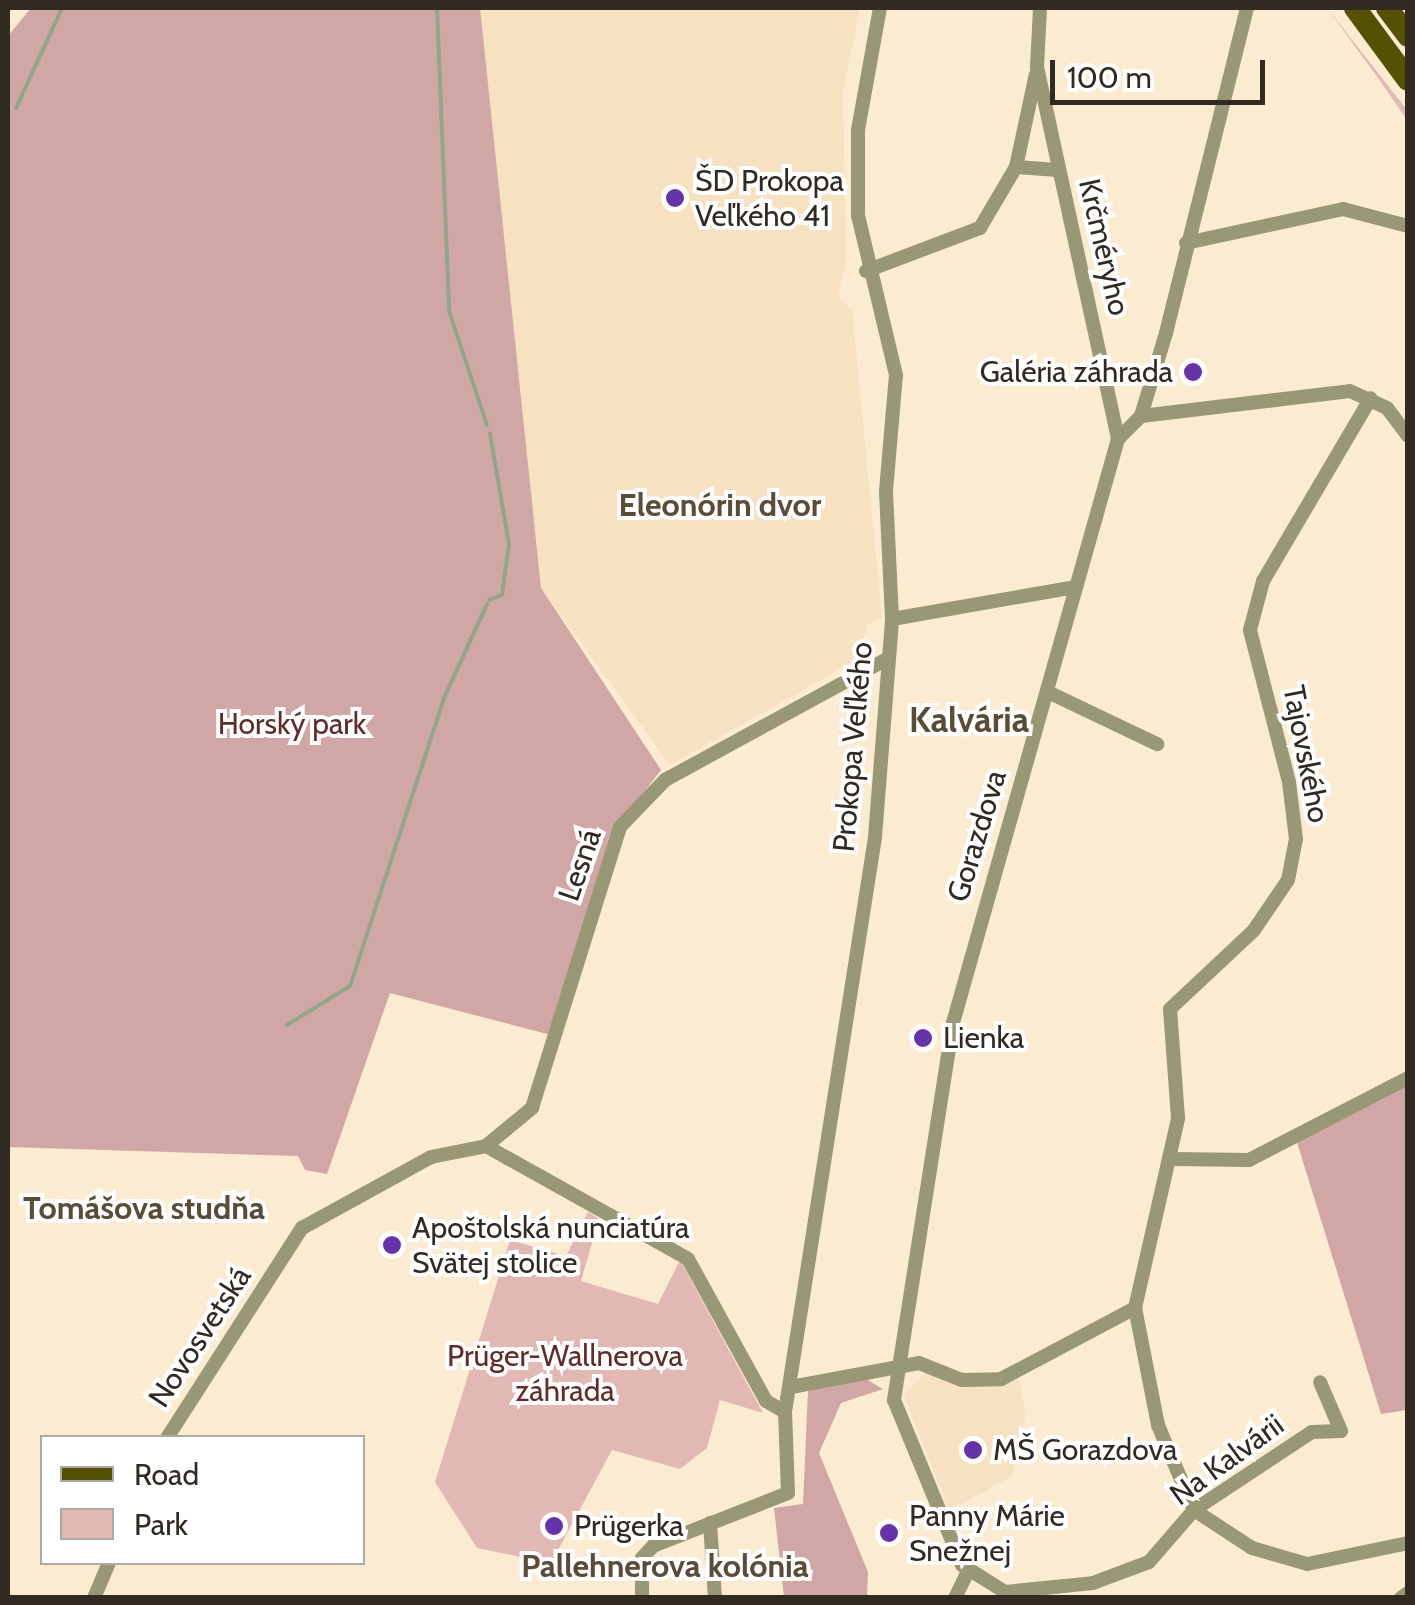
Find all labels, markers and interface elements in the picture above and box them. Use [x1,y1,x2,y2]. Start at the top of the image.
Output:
scale bar [1055,40,1270,102]
text: 100 m [1067,59,1152,96]
place label: ŠD Prokopa Veľkého 41 [695,163,844,234]
street label: Krčméryho [1071,175,1137,319]
marker: ŠD Prokopa Veľkého 41 [664,187,686,209]
place label: Galéria záhrada [980,354,1173,390]
marker: Galéria záhrada [1182,361,1204,383]
district label: Eleonórin dvor [619,486,821,524]
street label: Prokopa Veľkého [826,640,880,854]
street label: Tajovského [1275,682,1337,826]
district label: Kalvária [909,699,1029,741]
park label: Horský park [218,706,366,742]
street label: Gorazdova [940,766,1014,906]
street label: Lesná [551,824,609,906]
place label: Lienka [943,1020,1024,1056]
marker: Lienka [912,1027,934,1049]
district label: Tomášova studňa [23,1189,265,1227]
place label: Apoštolská nunciatúra Svätej stolice [412,1210,689,1280]
marker: Apoštolská nunciatúra Svätej stolice [381,1234,403,1256]
street label: Novosvetská [141,1260,259,1414]
park label: Prüger-Wallnerova záhrada [447,1338,683,1408]
street label: Na Kalvárii [1163,1407,1291,1513]
place label: MŠ Gorazdova [993,1432,1177,1468]
legend [40,1435,365,1565]
marker: MŠ Gorazdova [962,1439,984,1461]
text: Road [134,1456,199,1493]
place label: Panny Márie Snežnej [909,1498,1065,1568]
text: Park [134,1506,188,1543]
place label: Prügerka [574,1508,684,1544]
marker: Prügerka [543,1515,565,1537]
marker: Panny Márie Snežnej [878,1522,900,1544]
district label: Pallehnerova kolónia [521,1547,809,1585]

